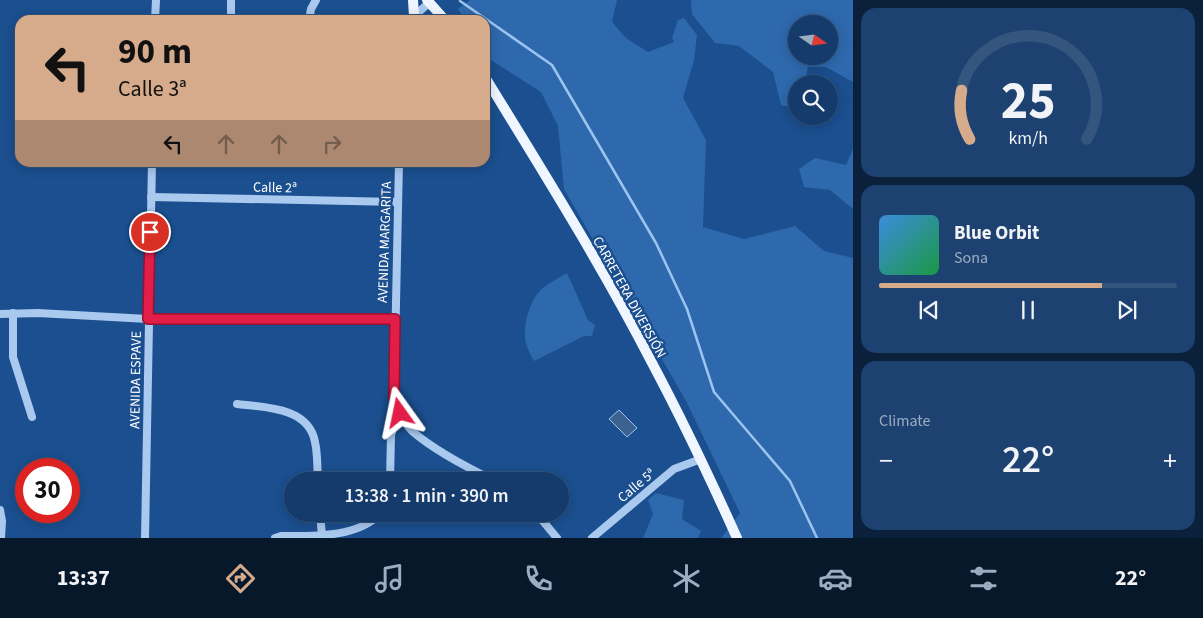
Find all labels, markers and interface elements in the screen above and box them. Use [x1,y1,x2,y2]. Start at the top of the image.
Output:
north arrow [788,15,838,65]
map controls [788,15,838,125]
text: 90 m [118,27,192,77]
icon: left [35,35,100,100]
text: 25 [1001,65,1055,139]
text: Calle 3ª [118,73,187,105]
button: search [788,75,838,125]
text: km/h [1008,126,1048,151]
icon: left [159,130,187,158]
icon: ahead [212,130,240,158]
icon: ahead [265,130,293,158]
icon: right [318,130,346,158]
street label: Calle 2ª [253,178,297,198]
street label: AVENIDA MARGARITA [373,180,397,303]
pin [129,211,171,253]
icon: arrive [136,218,164,246]
text: Blue Orbit [954,220,1039,247]
street label: CARRETERA DIVERSIÓN [587,233,671,362]
text: Sona [954,247,988,269]
icon: previous [915,296,943,324]
icon: pause [1014,296,1042,324]
icon: next [1113,296,1141,324]
street label: AVENIDA ESPAVE [125,331,147,429]
position arrow [373,386,425,438]
text: Climate [879,410,930,432]
text: 22° [1002,433,1054,487]
text: − [879,441,893,481]
text: + [1163,441,1177,481]
speed limit sign: 30 [15,458,80,523]
street label: Calle 5ª [613,464,660,507]
text: 13:38 · 1 min · 390 m [344,483,509,510]
icon: directions [223,561,258,596]
icon: music [372,561,407,596]
icon: phone [521,561,556,596]
icon: climate [669,561,704,596]
icon: car [818,561,853,596]
icon: filters [966,561,1001,596]
text: 13:37 [57,562,110,594]
text: 22° [1115,562,1146,594]

